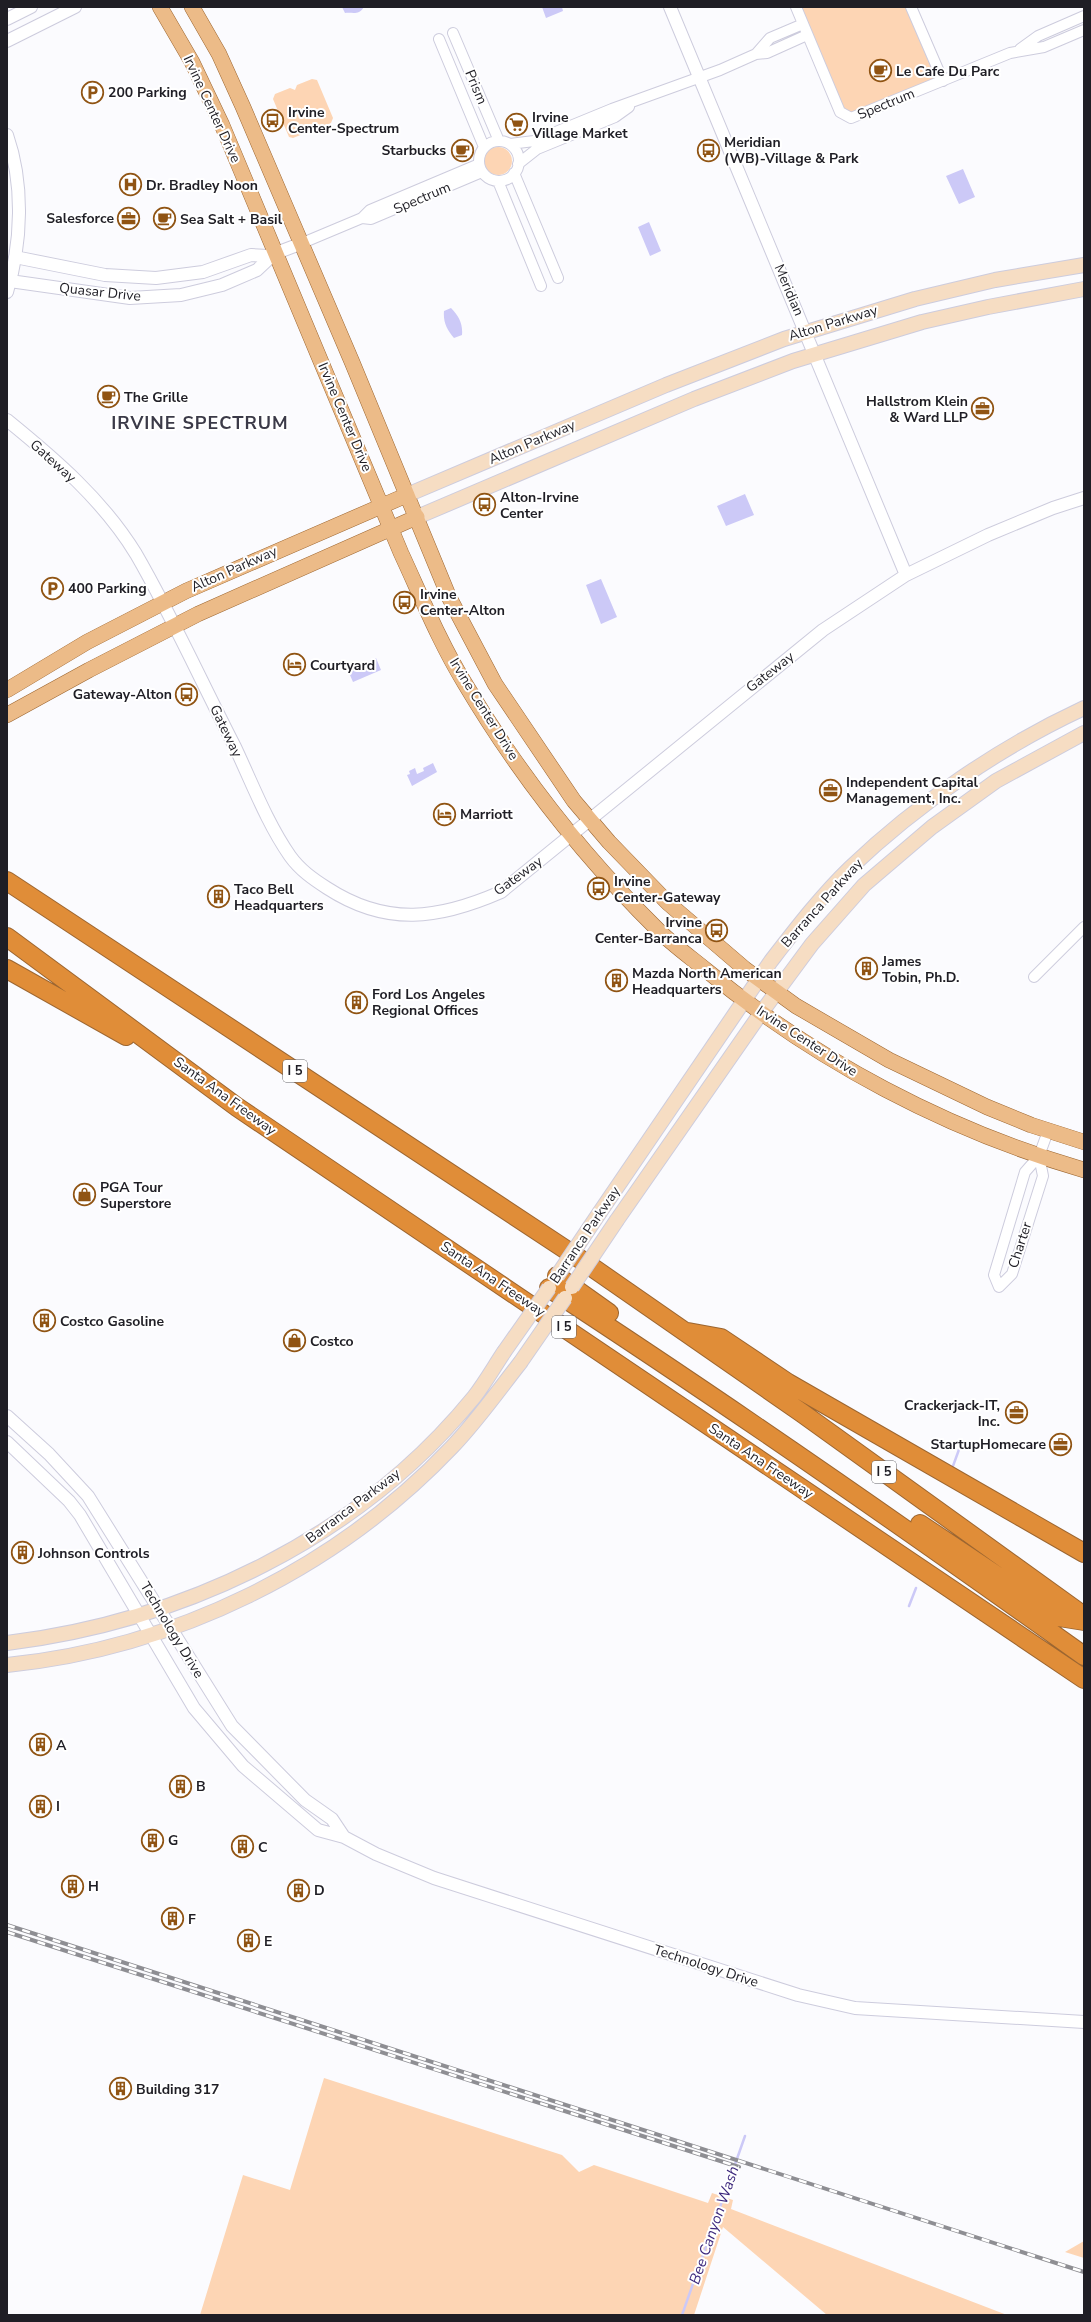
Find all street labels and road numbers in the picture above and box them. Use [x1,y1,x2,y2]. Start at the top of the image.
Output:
street label: Irvine Center Drive [179,52,245,166]
street label: Prism [460,67,492,107]
street label: Spectrum [854,84,918,124]
street label: Spectrum [390,177,454,219]
street label: Meridian [770,261,808,319]
street label: Quasar Drive [58,278,142,306]
street label: Alton Parkway [786,300,881,346]
street label: Irvine Center Drive [313,359,377,475]
street label: Alton Parkway [486,415,579,469]
street label: Gateway [26,435,81,487]
street label: Alton Parkway [188,541,281,596]
street label: Gateway [742,647,799,697]
street label: Irvine Center Drive [445,654,523,764]
street label: Gateway [205,702,247,761]
street label: Gateway [490,851,547,900]
street label: Barranca Parkway [777,854,868,952]
street label: Irvine Center Drive [753,1001,861,1081]
street label: Santa Ana Freeway [170,1052,281,1140]
road number: I 5 [283,1060,307,1082]
street label: Barranca Parkway [545,1182,625,1287]
street label: Charter [1004,1219,1036,1271]
street label: Santa Ana Freeway [437,1237,550,1322]
road number: I 5 [552,1316,576,1338]
street label: Santa Ana Freeway [705,1419,818,1504]
road number: I 5 [872,1461,896,1483]
street label: Barranca Parkway [302,1464,405,1548]
street label: Technology Drive [136,1578,208,1682]
street label: Technology Drive [651,1940,761,1992]

